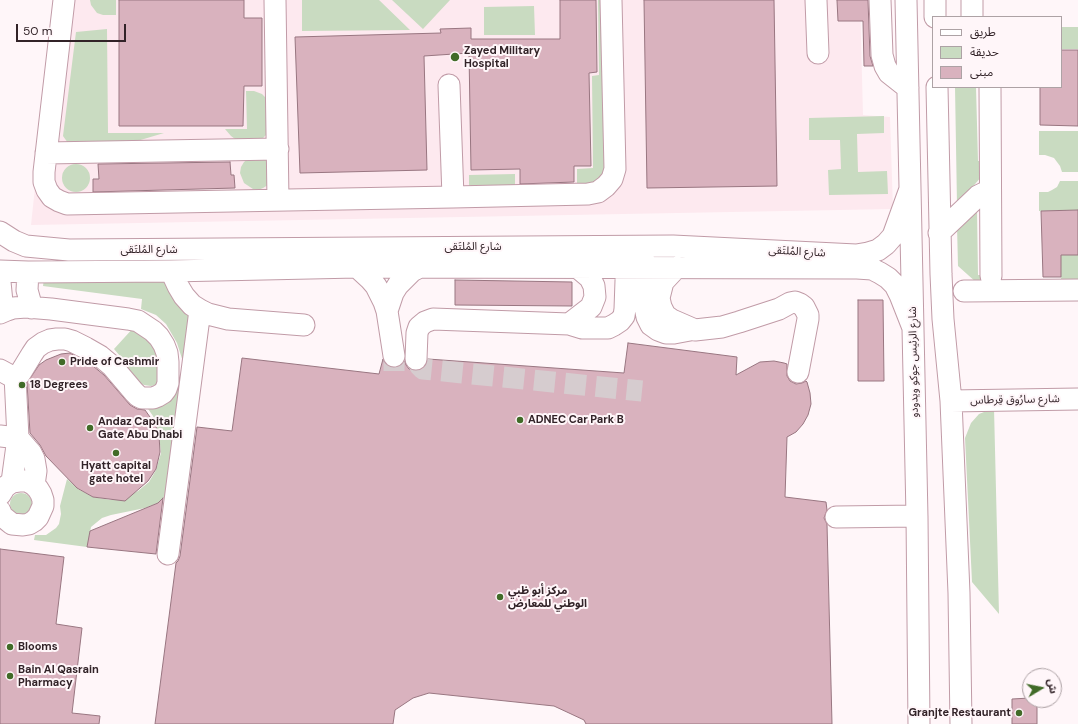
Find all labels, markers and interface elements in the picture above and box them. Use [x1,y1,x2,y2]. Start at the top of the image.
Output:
scale bar [18,16,128,42]
legend [932,16,1062,88]
text: 50 m [23,23,52,39]
text: طريق [970,24,996,40]
place label: Zayed Military Hospital [464,44,540,70]
text: حديقة [970,44,999,60]
marker: Zayed Military Hospital [449,51,461,63]
text: مبنى [970,64,993,80]
street label: شارع المُلتَقى [444,240,502,254]
street label: شارع المُلتَقى [120,243,178,257]
street label: شارع المُلتَقى [768,244,826,260]
street label: شارع الرئيس جوكو ويدودو [906,306,922,418]
place label: Pride of Cashmir [70,355,159,369]
marker: Pride of Cashmir [57,357,67,367]
place label: 18 Degrees [30,378,88,392]
marker: 18 Degrees [17,380,27,390]
street label: شارع سارُوق قِرطاس [970,393,1060,407]
place label: ADNEC Car Park B [528,413,624,427]
place label: Andaz Capital Gate Abu Dhabi [98,415,182,441]
marker: ADNEC Car Park B [515,415,525,425]
marker: Andaz Capital Gate Abu Dhabi [85,423,95,433]
marker: Hyatt capital gate hotel [111,448,121,458]
place label: Hyatt capital gate hotel [81,459,151,485]
place label: مركز أبو ظبي الوطني للمعارض [508,584,587,610]
marker: مركز أبو ظبي الوطني للمعارض [495,592,505,602]
place label: Blooms [18,640,58,654]
marker: Blooms [5,642,15,652]
place label: Bain Al Qasrain Pharmacy [18,663,99,689]
north arrow [1022,668,1062,708]
marker: Bain Al Qasrain Pharmacy [5,671,15,681]
text: ش [1045,677,1061,695]
place label: Granjte Restaurant [908,706,1011,720]
marker: Granjte Restaurant [1014,708,1024,718]

